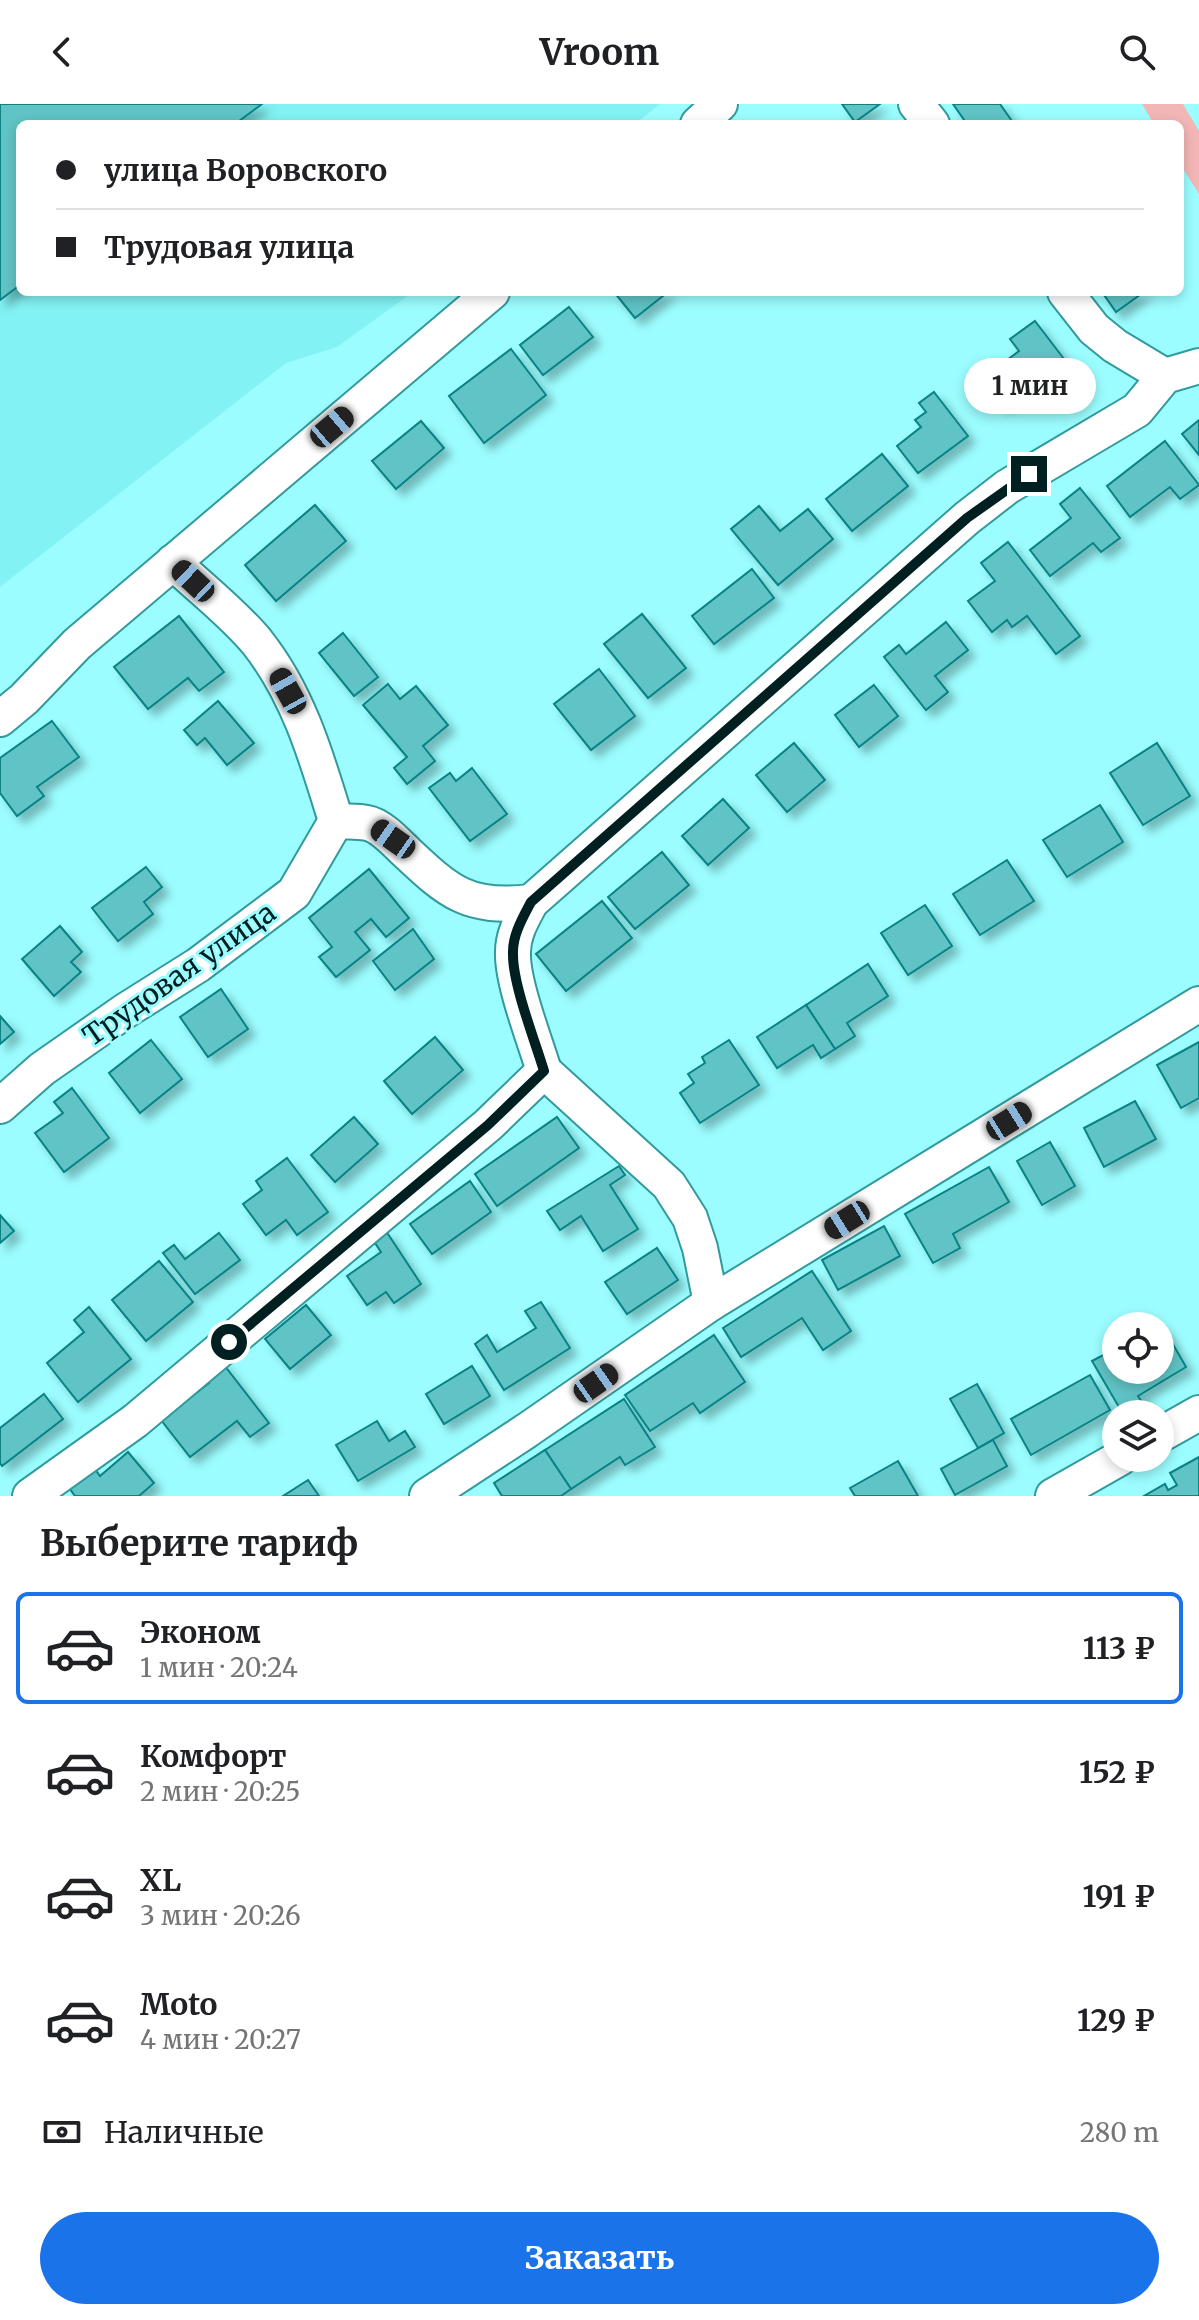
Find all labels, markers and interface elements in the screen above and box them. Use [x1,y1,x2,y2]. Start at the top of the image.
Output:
icon: back [40,30,84,74]
text: Vroom [540,30,659,75]
icon: search [1115,30,1159,74]
text: улица Воровского [104,151,387,189]
text: Трудовая улица [104,228,354,266]
callout: 1 мин [963,358,1095,414]
text: 1 мин [992,369,1068,402]
car [306,402,358,452]
route end [1011,456,1047,492]
car [167,556,219,606]
car [266,664,310,718]
car [366,815,420,863]
street label: Трудовая улица [76,894,282,1054]
car [982,1098,1036,1144]
car [820,1197,874,1243]
map controls [1102,1312,1174,1472]
button: locate [1102,1312,1174,1384]
route start [211,1324,247,1360]
car [569,1359,623,1407]
button: layers [1102,1400,1174,1472]
text: Выберите тариф [40,1521,358,1566]
icon: car [44,1612,116,1684]
text: Эконом [140,1613,261,1651]
text: 113 ₽ [1083,1629,1155,1667]
text: 1 мин · 20:24 [140,1651,298,1684]
icon: car [44,1736,116,1808]
text: Комфорт [140,1737,287,1775]
text: 152 ₽ [1079,1753,1155,1791]
text: 2 мин · 20:25 [140,1775,300,1808]
icon: car [44,1860,116,1932]
text: XL [140,1861,181,1899]
text: 191 ₽ [1082,1877,1155,1915]
text: 3 мин · 20:26 [140,1899,301,1932]
icon: car [44,1984,116,2056]
text: Moto [140,1985,218,2023]
text: 129 ₽ [1077,2001,1155,2039]
text: 4 мин · 20:27 [140,2023,301,2056]
icon: cash [40,2110,84,2154]
text: Наличные [104,2113,264,2151]
text: 280 m [1080,2116,1159,2149]
button: Заказать [40,2212,1159,2304]

